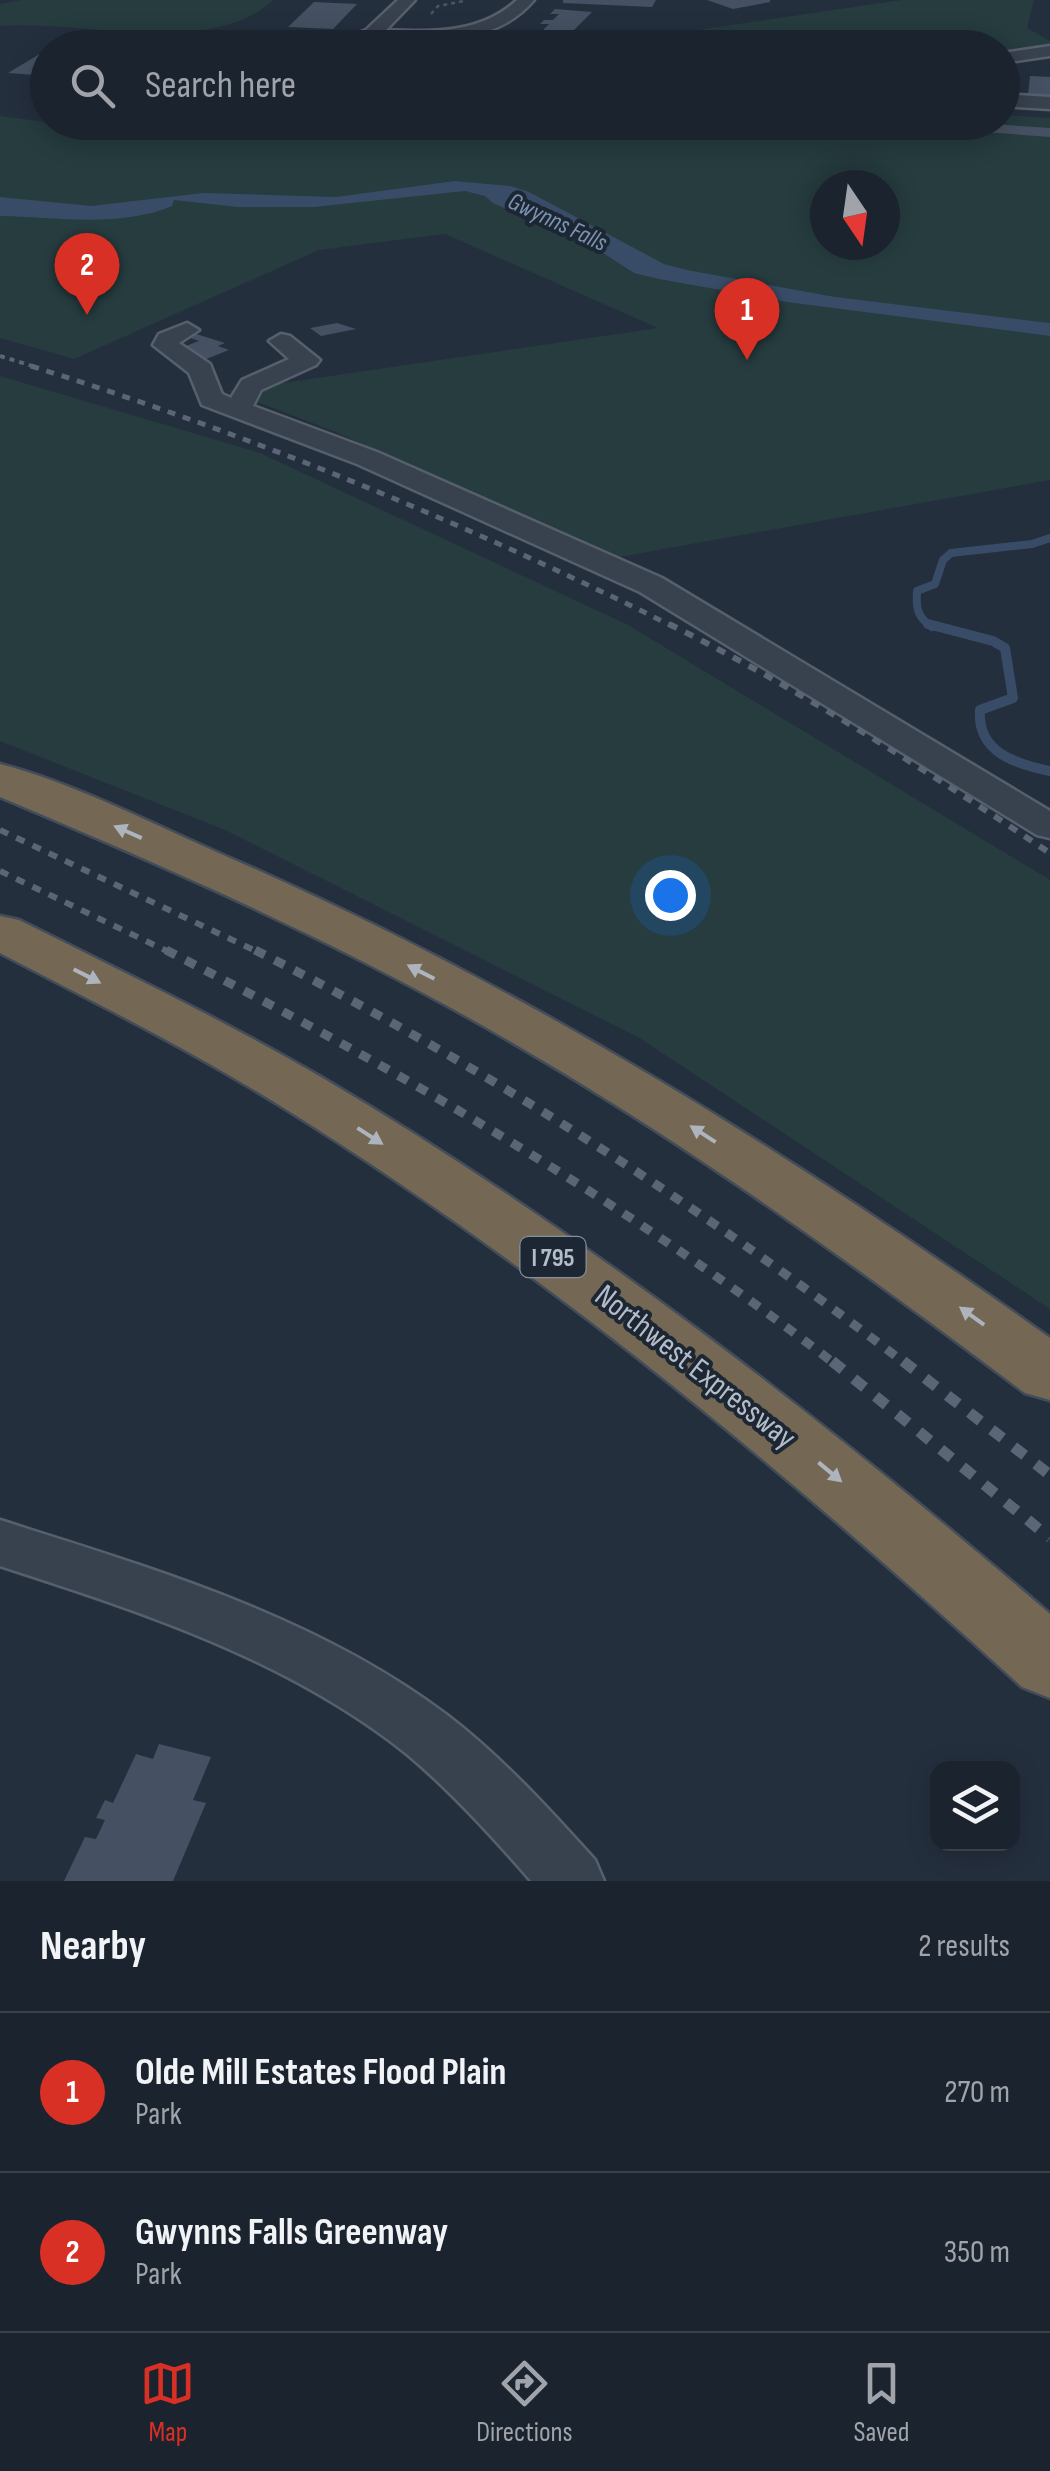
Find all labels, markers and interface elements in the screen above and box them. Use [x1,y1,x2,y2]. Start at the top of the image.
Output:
search box [30,30,1020,140]
icon: search [65,58,120,113]
text: Search here [145,63,296,108]
north arrow [810,170,900,260]
water label: Gwynns Falls [503,186,612,259]
pin: 2 [54,232,120,315]
pin: 1 [714,278,780,360]
one-way arrow [113,824,142,841]
your location [645,870,696,921]
one-way arrow [406,964,435,981]
one-way arrow [73,967,102,984]
one-way arrow [356,1126,384,1144]
one-way arrow [689,1126,716,1144]
road number: I 795 [520,1237,586,1277]
street label: Northwest Expressway [587,1277,803,1458]
one-way arrow [959,1307,985,1327]
one-way arrow [817,1461,842,1482]
map controls [930,1761,1020,1851]
button: layers [930,1761,1020,1851]
text: Nearby [40,1921,146,1972]
text: 2 results [918,1927,1010,1966]
text: Olde Mill Estates Flood Plain [135,2050,506,2095]
text: 1 [66,2073,79,2112]
text: 270 m [944,2073,1010,2112]
text: Park [135,2095,182,2134]
text: Gwynns Falls Greenway [135,2210,448,2255]
text: 2 [65,2233,80,2272]
text: 350 m [944,2233,1010,2272]
text: Park [135,2255,182,2294]
tab: Map [140,2356,195,2449]
tab: Directions [476,2356,573,2449]
tab: Saved [853,2356,910,2449]

